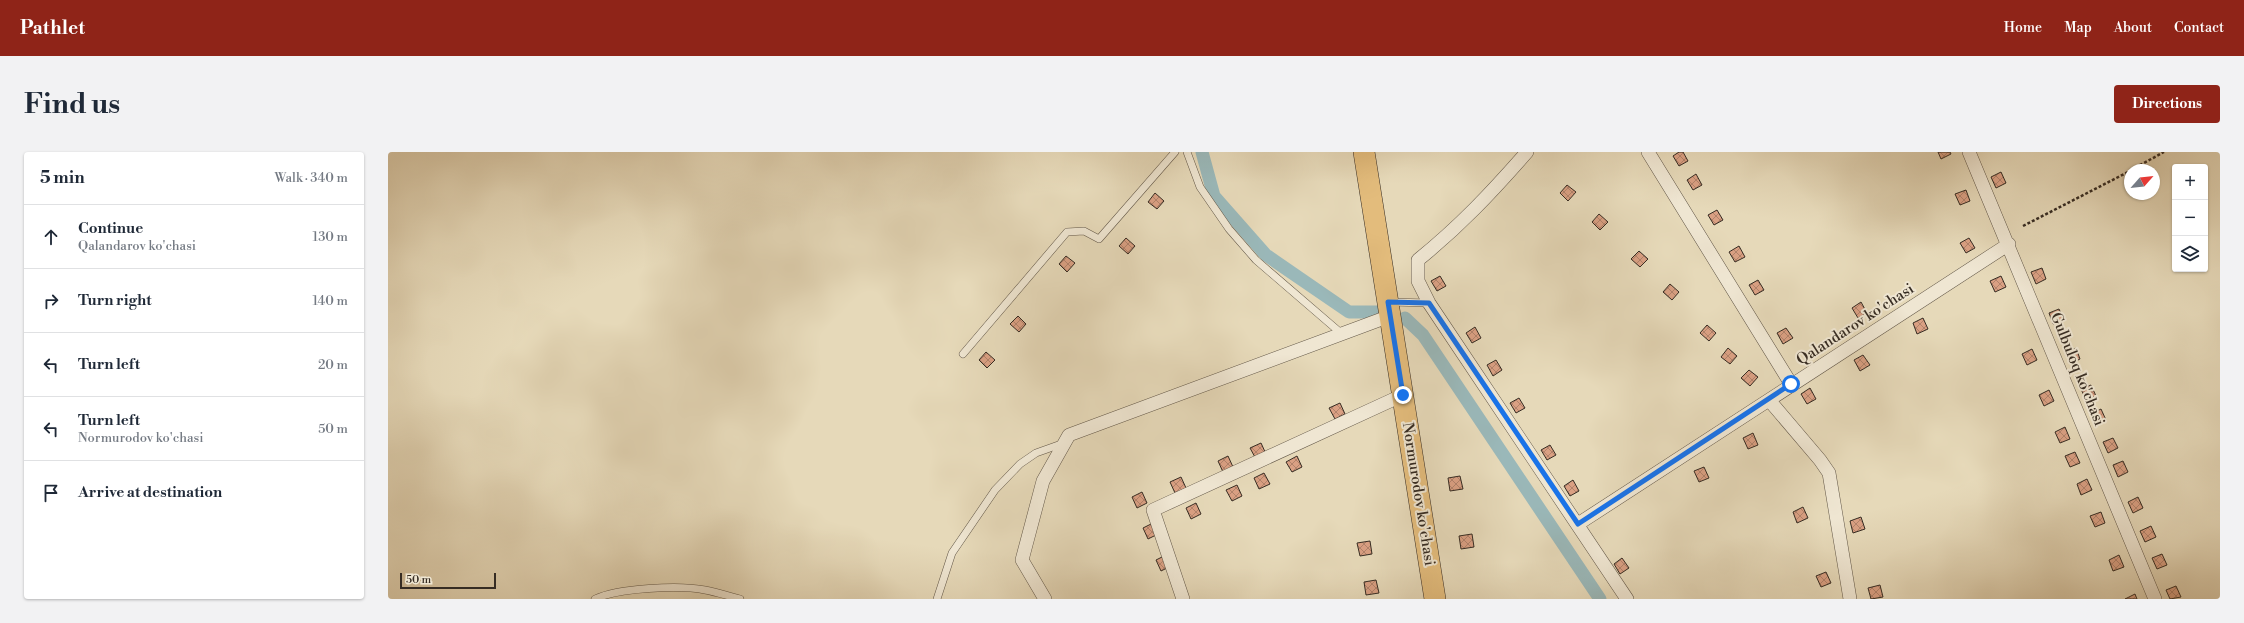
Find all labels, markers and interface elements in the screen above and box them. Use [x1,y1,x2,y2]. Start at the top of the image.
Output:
text: Pathlet [20,16,85,40]
text: Home [2004,19,2042,37]
text: Map [2064,19,2092,37]
text: About [2114,19,2152,37]
text: Contact [2174,19,2224,37]
button: Directions [2114,85,2220,123]
text: Find us [24,87,120,122]
north arrow [2124,164,2160,200]
map controls [2172,164,2208,272]
button: + [2172,164,2208,200]
text: 5 min [40,167,85,189]
text: Walk · 340 m [275,170,348,186]
button: − [2172,200,2208,236]
text: Continue [78,219,143,238]
icon: ahead [40,226,62,248]
text: 130 m [313,229,348,245]
button: layers [2172,236,2208,272]
text: Qalandarov ko'chasi [78,238,196,254]
street label: Qalandarov ko'chasi [1793,279,1918,370]
icon: right [40,290,62,312]
text: Turn right [78,291,152,310]
text: 140 m [312,293,348,309]
street label: Gulbuloq ko'chasi [2046,310,2109,429]
icon: left [40,354,62,376]
text: Turn left [78,355,140,374]
text: 20 m [318,357,348,373]
route start [1782,375,1800,393]
route end [1394,386,1412,404]
text: Turn left [78,411,140,430]
icon: left [40,418,62,440]
text: 50 m [318,421,348,437]
street label: Normurodov ko'chasi [1398,421,1439,567]
text: Normurodov ko'chasi [78,430,203,446]
icon: arrive [40,482,62,504]
text: Arrive at destination [78,483,222,502]
scale bar [400,571,496,590]
text: 50 m [406,573,431,587]

